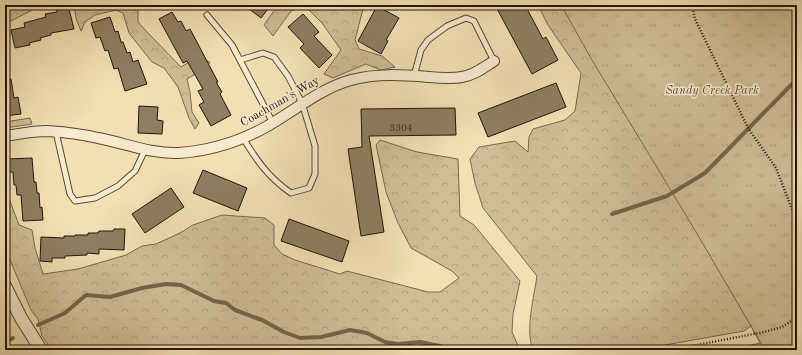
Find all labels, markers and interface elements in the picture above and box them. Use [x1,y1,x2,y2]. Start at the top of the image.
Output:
street label: Coachman's Way [238,74,322,129]
park label: Sandy Creek Park [665,85,759,97]
house number: 3304 [389,123,413,133]

